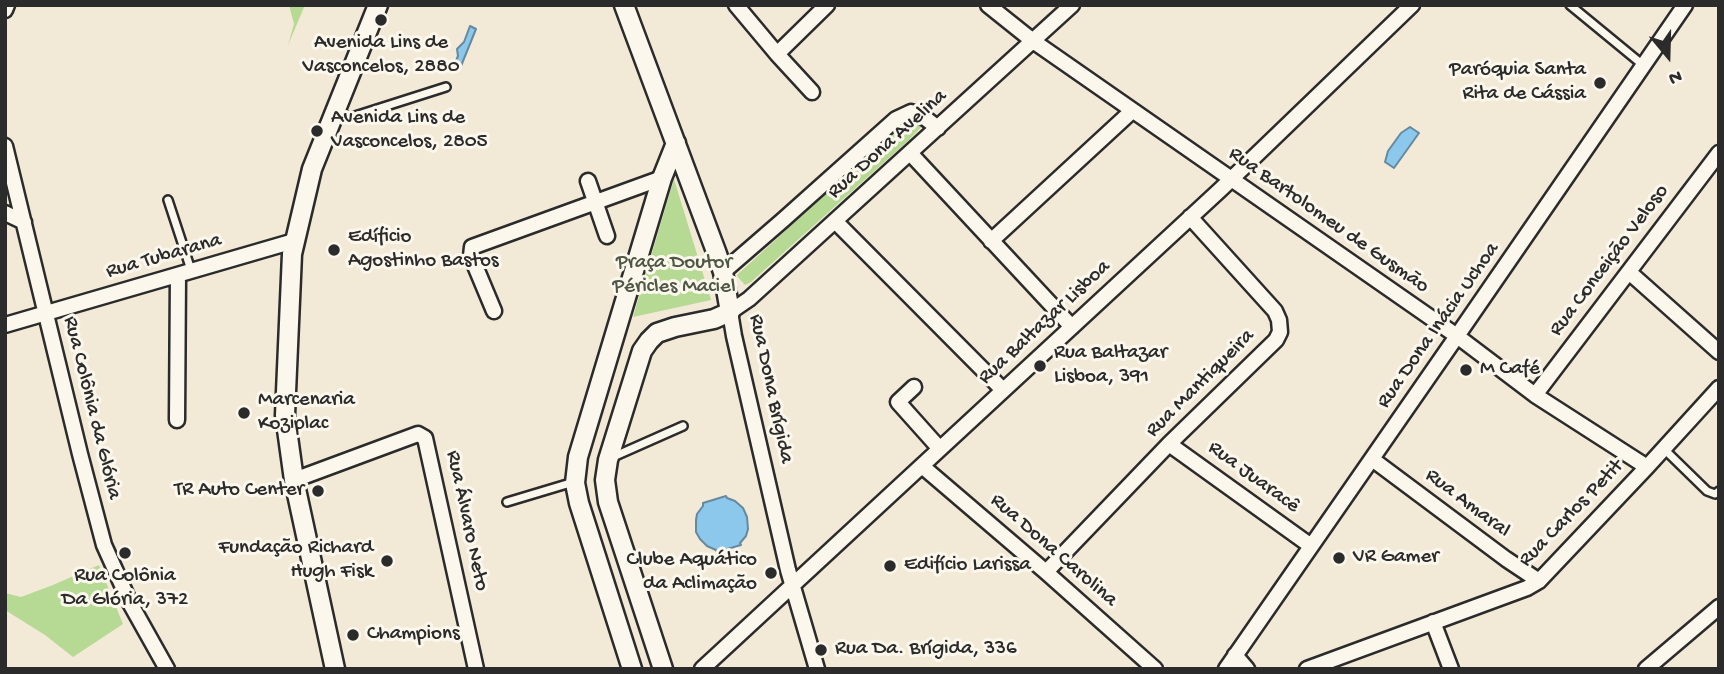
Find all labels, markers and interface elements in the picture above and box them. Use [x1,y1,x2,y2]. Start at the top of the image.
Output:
marker: Avenida Lins de Vasconcelos, 2880 [373,12,389,28]
north arrow [1633,21,1703,91]
place label: Avenida Lins de Vasconcelos, 2880 [302,31,460,81]
place label: Paróquia Santa Rita de Cássia [1449,58,1586,108]
text: N [1665,63,1685,89]
marker: Paróquia Santa Rita de Cássia [1592,75,1608,91]
street label: Rua Dona Avelina [823,85,953,205]
place label: Avenida Lins de Vasconcelos, 2805 [331,106,488,156]
marker: Avenida Lins de Vasconcelos, 2805 [309,123,325,139]
street label: Rua Bartolomeu de Gusmão [1223,142,1433,300]
street label: Rua Conceição Veloso [1545,180,1675,342]
place label: Edíficio Agostinho Bastos [348,225,499,275]
street label: Rua Tubarana [103,229,225,285]
street label: Rua Dona Inácia Uchoa [1372,238,1506,414]
marker: Edíficio Agostinho Bastos [326,242,342,258]
park label: Praça Doutor Péricles Maciel [612,251,736,301]
street label: Rua Baltazar Lisboa [974,255,1116,391]
street label: Rua Dona Brígida [742,312,798,466]
street label: Rua Colônia da Glória [56,314,126,502]
street label: Rua Mantiqueira [1141,324,1261,444]
place label: Rua Baltazar Lisboa, 391 [1054,341,1167,391]
place label: M Café [1480,357,1540,383]
marker: Rua Baltazar Lisboa, 391 [1032,358,1048,374]
marker: M Café [1458,362,1474,378]
place label: Marcenaria Koziplac [258,388,355,438]
marker: Marcenaria Koziplac [236,405,252,421]
street label: Rua Juaracê [1202,436,1304,520]
street label: Rua Álvaro Neto [439,449,493,593]
street label: Rua Carlos Petit [1514,455,1630,573]
street label: Rua Amaral [1419,464,1515,544]
place label: TR Auto Center [174,478,304,504]
marker: TR Auto Center [310,483,326,499]
street label: Rua Dona Carolina [984,489,1122,613]
place label: Fundação Richard Hugh Fisk [218,536,373,586]
marker: Rua Colônia Da Glória, 372 [117,545,133,561]
place label: VR Gamer [1353,545,1439,571]
place label: Clube Aquático da Aclimação [627,548,757,598]
marker: VR Gamer [1331,550,1347,566]
marker: Fundação Richard Hugh Fisk [379,553,395,569]
place label: Edifício Larissa [904,553,1031,579]
marker: Edifício Larissa [882,558,898,574]
place label: Rua Colônia Da Glória, 372 [62,564,188,614]
marker: Clube Aquático da Aclimação [763,565,779,581]
place label: Champions [367,622,460,648]
marker: Champions [345,627,361,643]
place label: Rua Da. Brígida, 336 [835,637,1017,663]
marker: Rua Da. Brígida, 336 [813,642,829,658]

